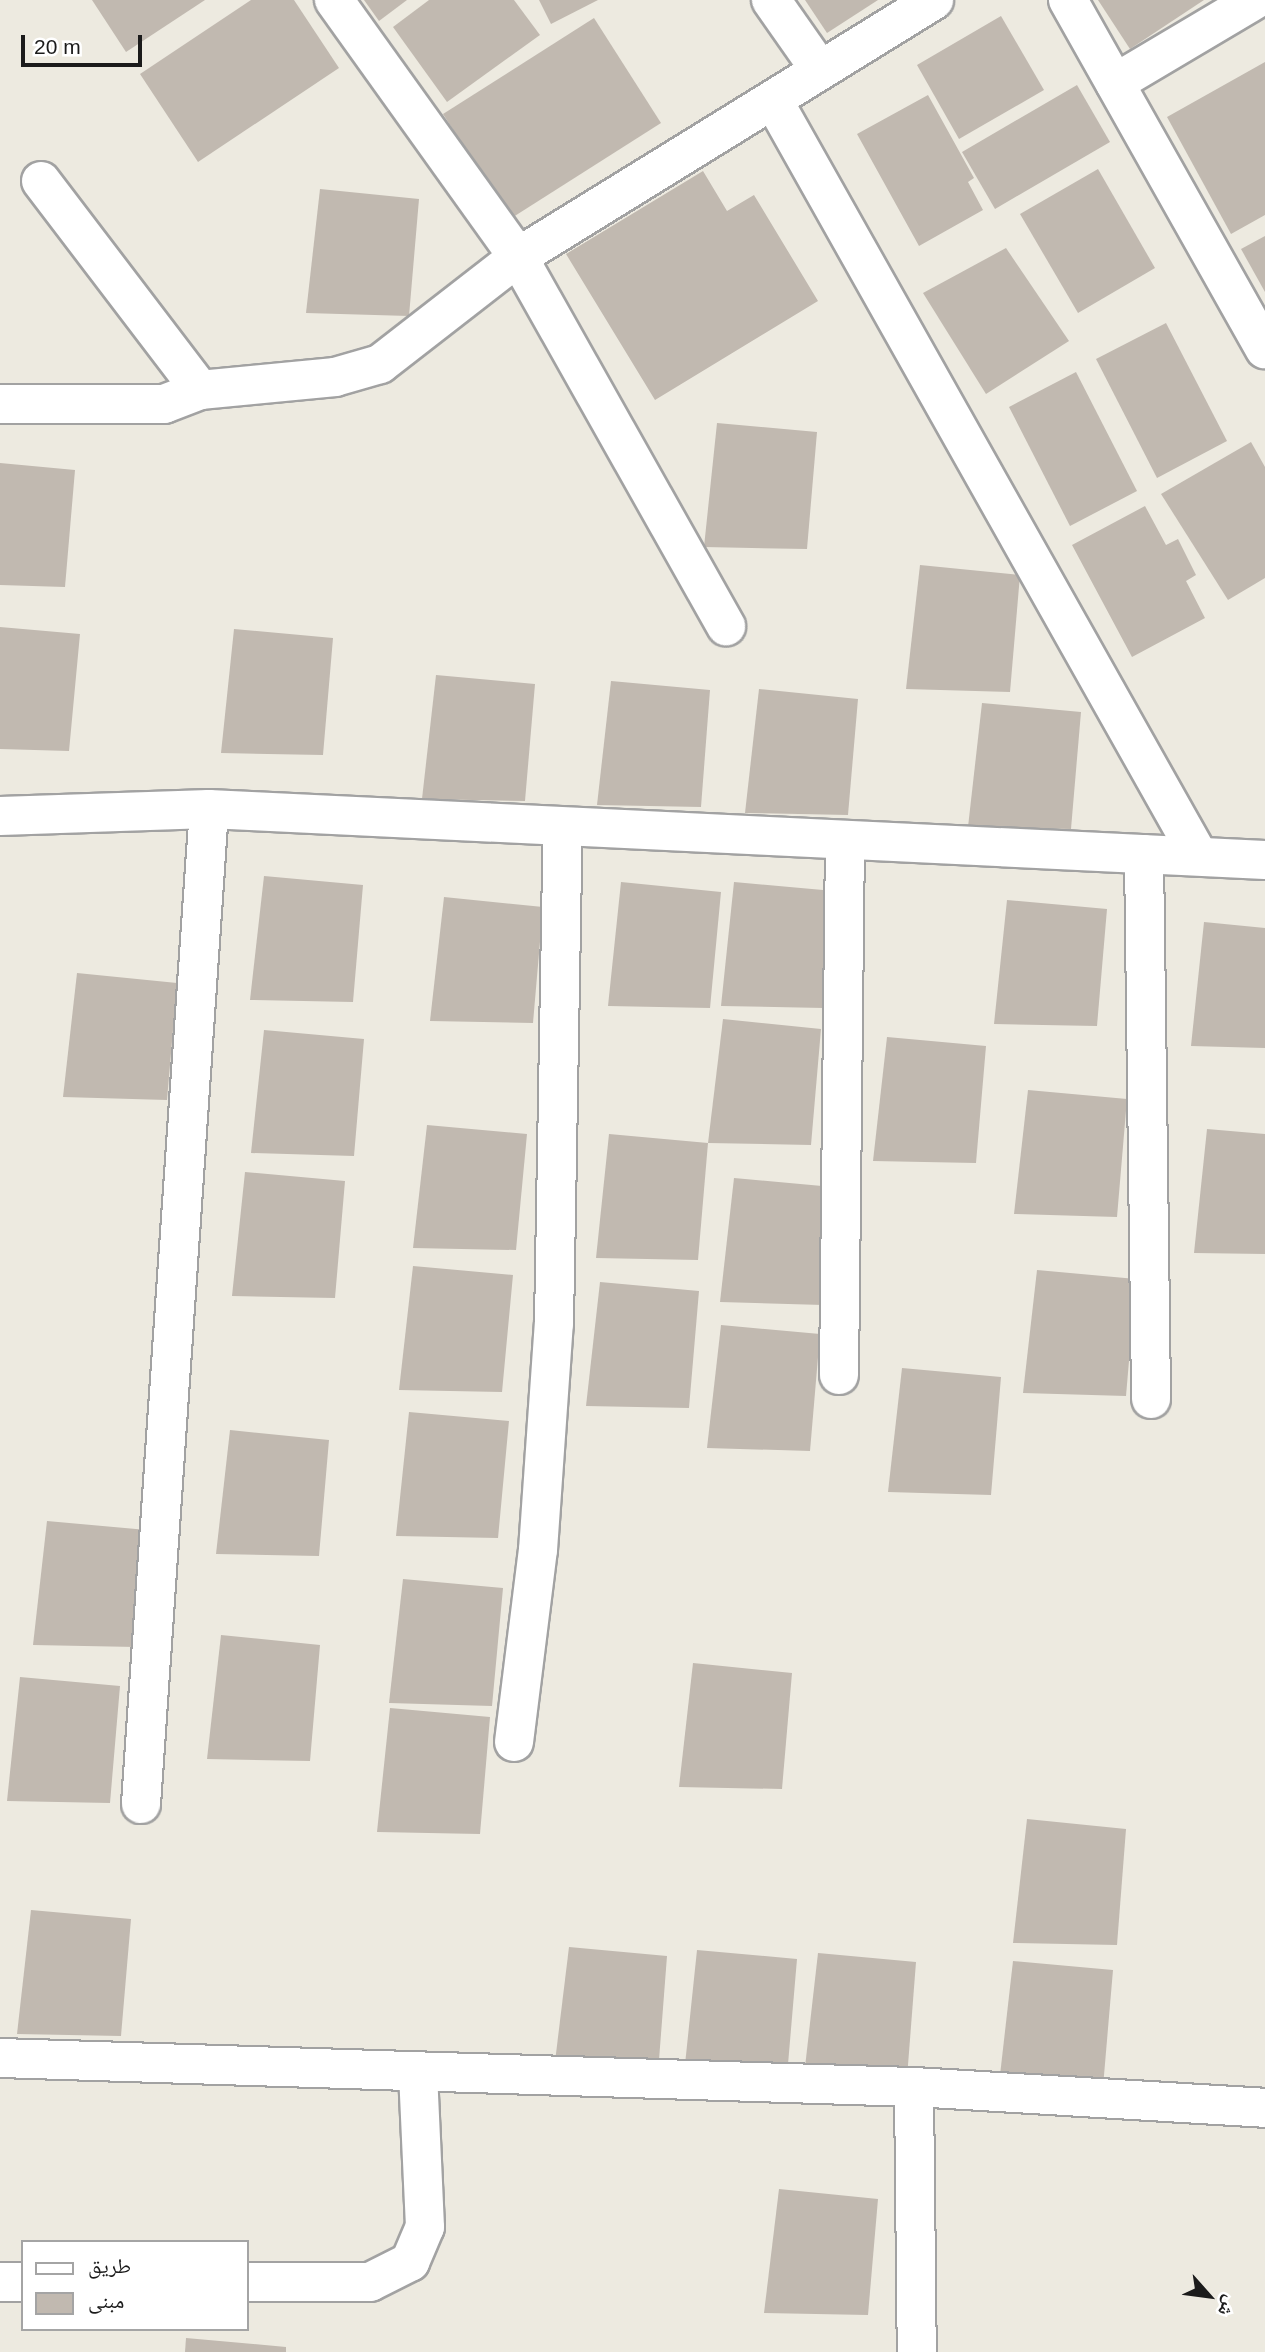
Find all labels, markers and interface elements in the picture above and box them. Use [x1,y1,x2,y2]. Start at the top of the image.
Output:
scale bar [24,21,145,65]
text: 20 m [34,35,81,58]
legend [21,2240,248,2331]
text: طريق [88,2254,131,2277]
north arrow [1174,2261,1244,2331]
text: مبنى [88,2289,124,2312]
text: ش [1214,2292,1242,2320]

